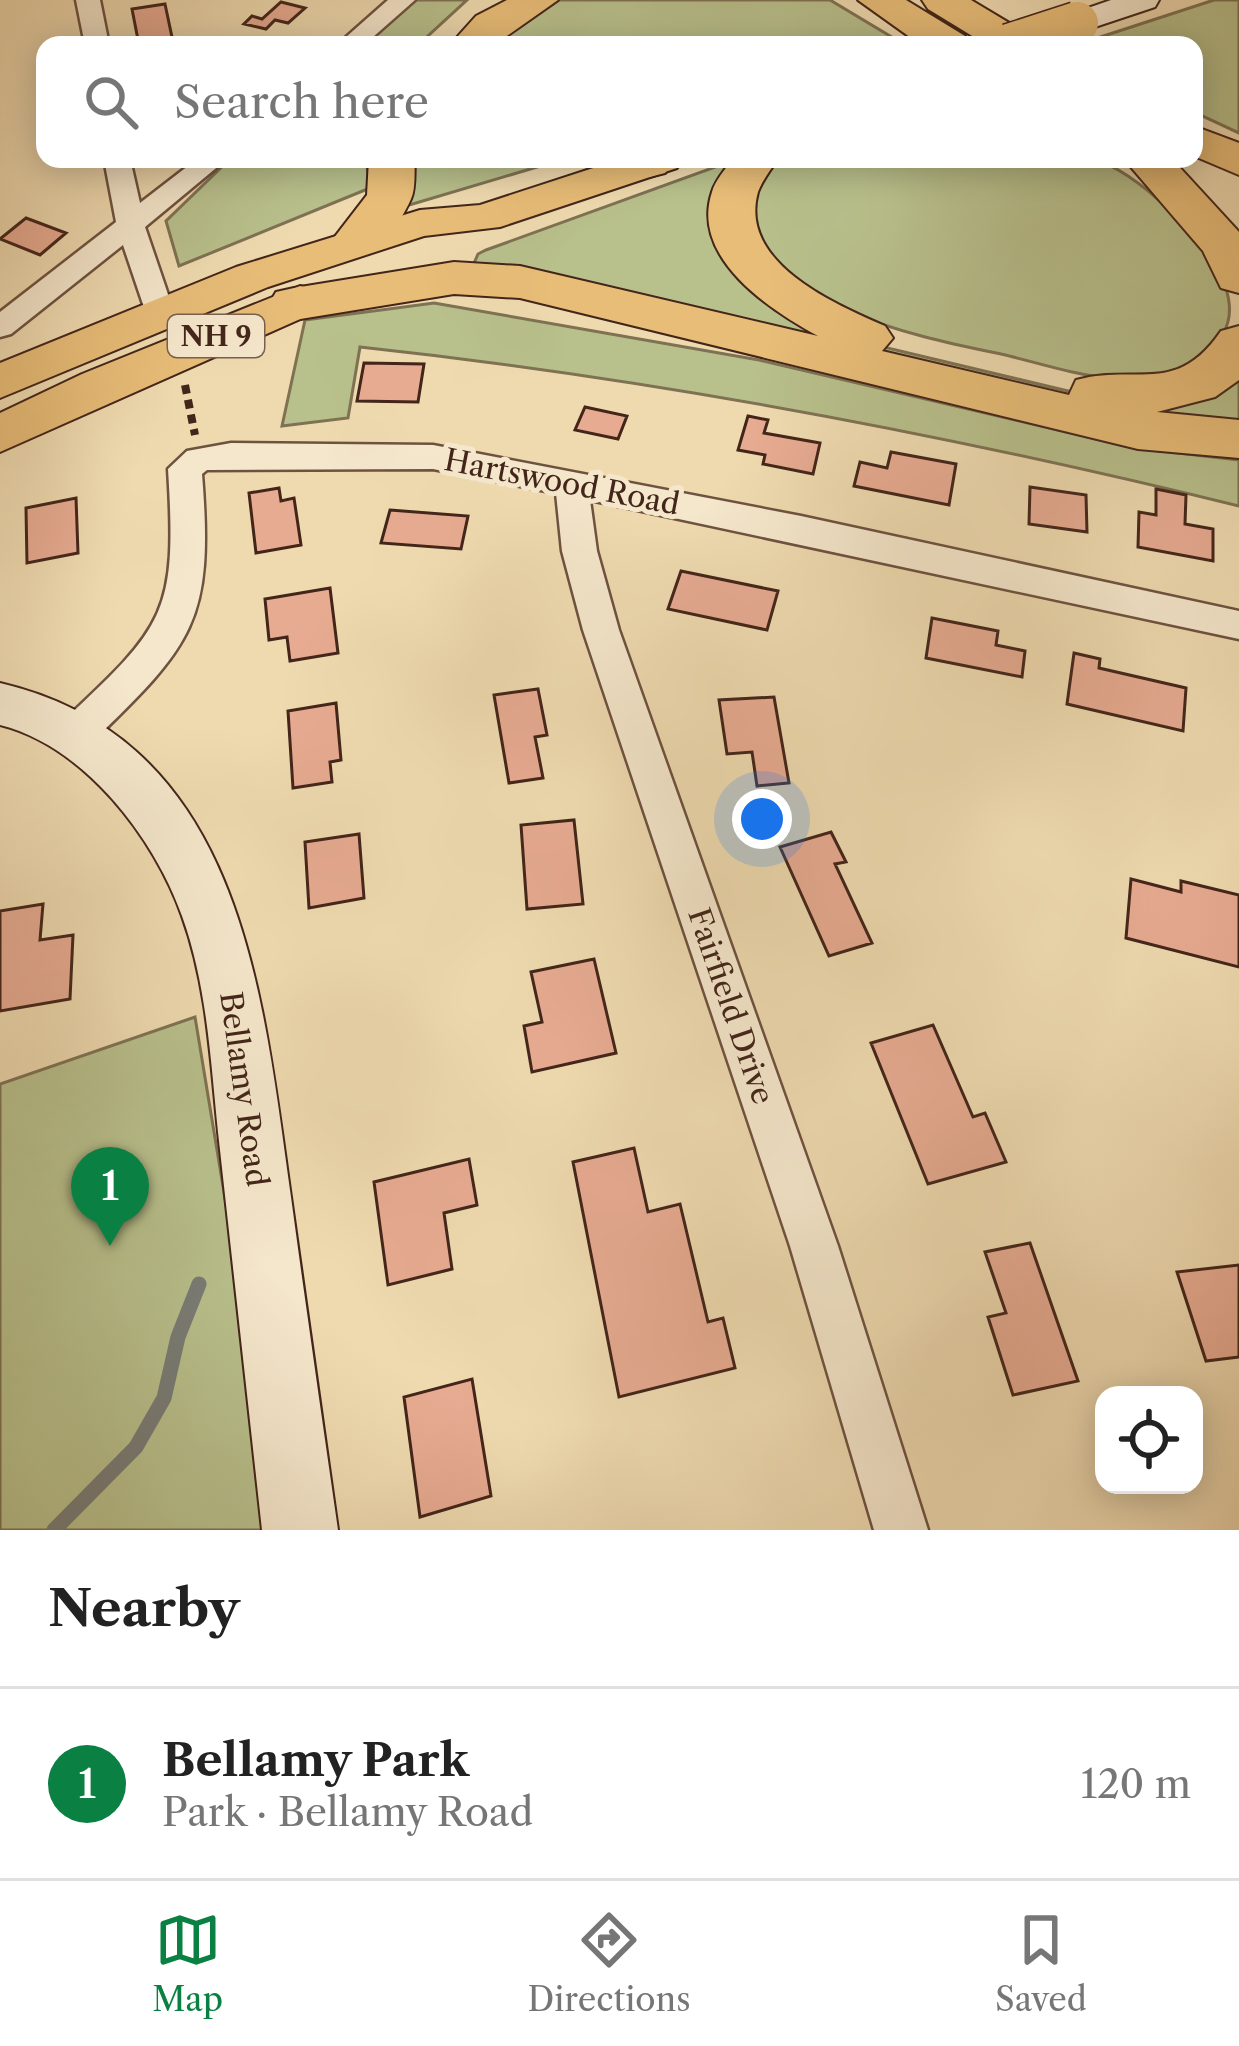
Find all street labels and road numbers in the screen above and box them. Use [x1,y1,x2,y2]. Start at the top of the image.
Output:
road number: NH 9 [168,315,264,357]
street label: Hartswood Road [441,441,683,523]
street label: Fairfield Drive [680,903,782,1109]
street label: Bellamy Road [212,989,276,1189]

